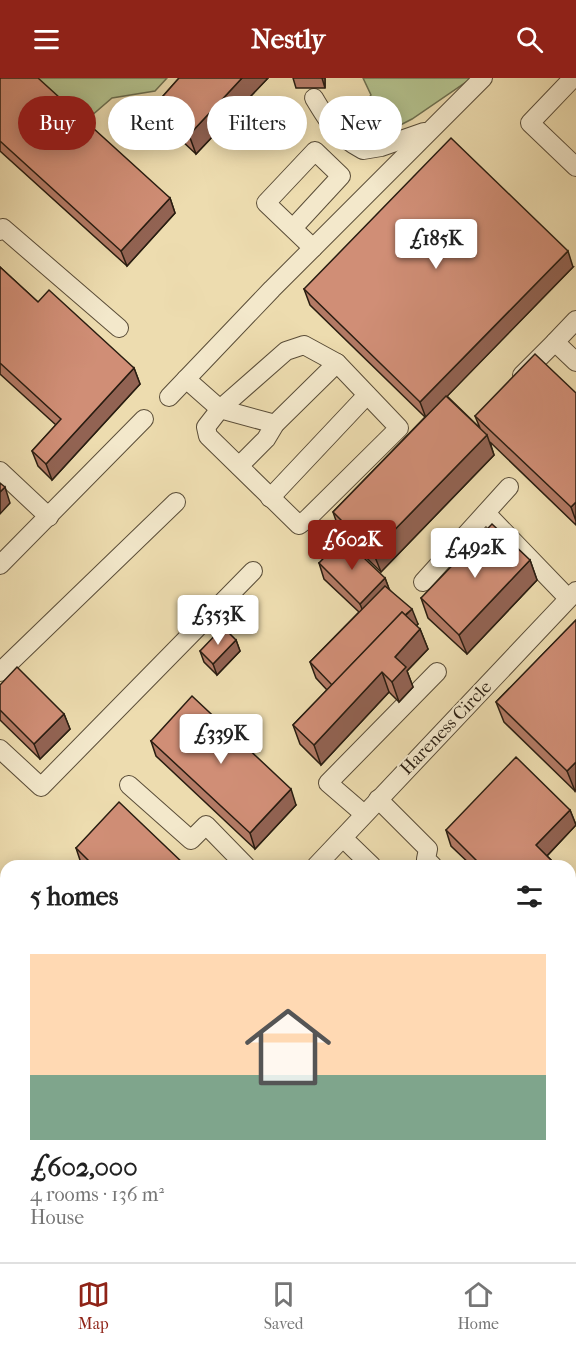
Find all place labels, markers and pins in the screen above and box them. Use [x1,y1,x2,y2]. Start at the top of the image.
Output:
pin: £185K [394,219,478,270]
pin: £602K [310,520,394,571]
pin: £492K [433,528,517,579]
pin: £353K [176,595,260,646]
pin: £339K [179,714,263,765]

